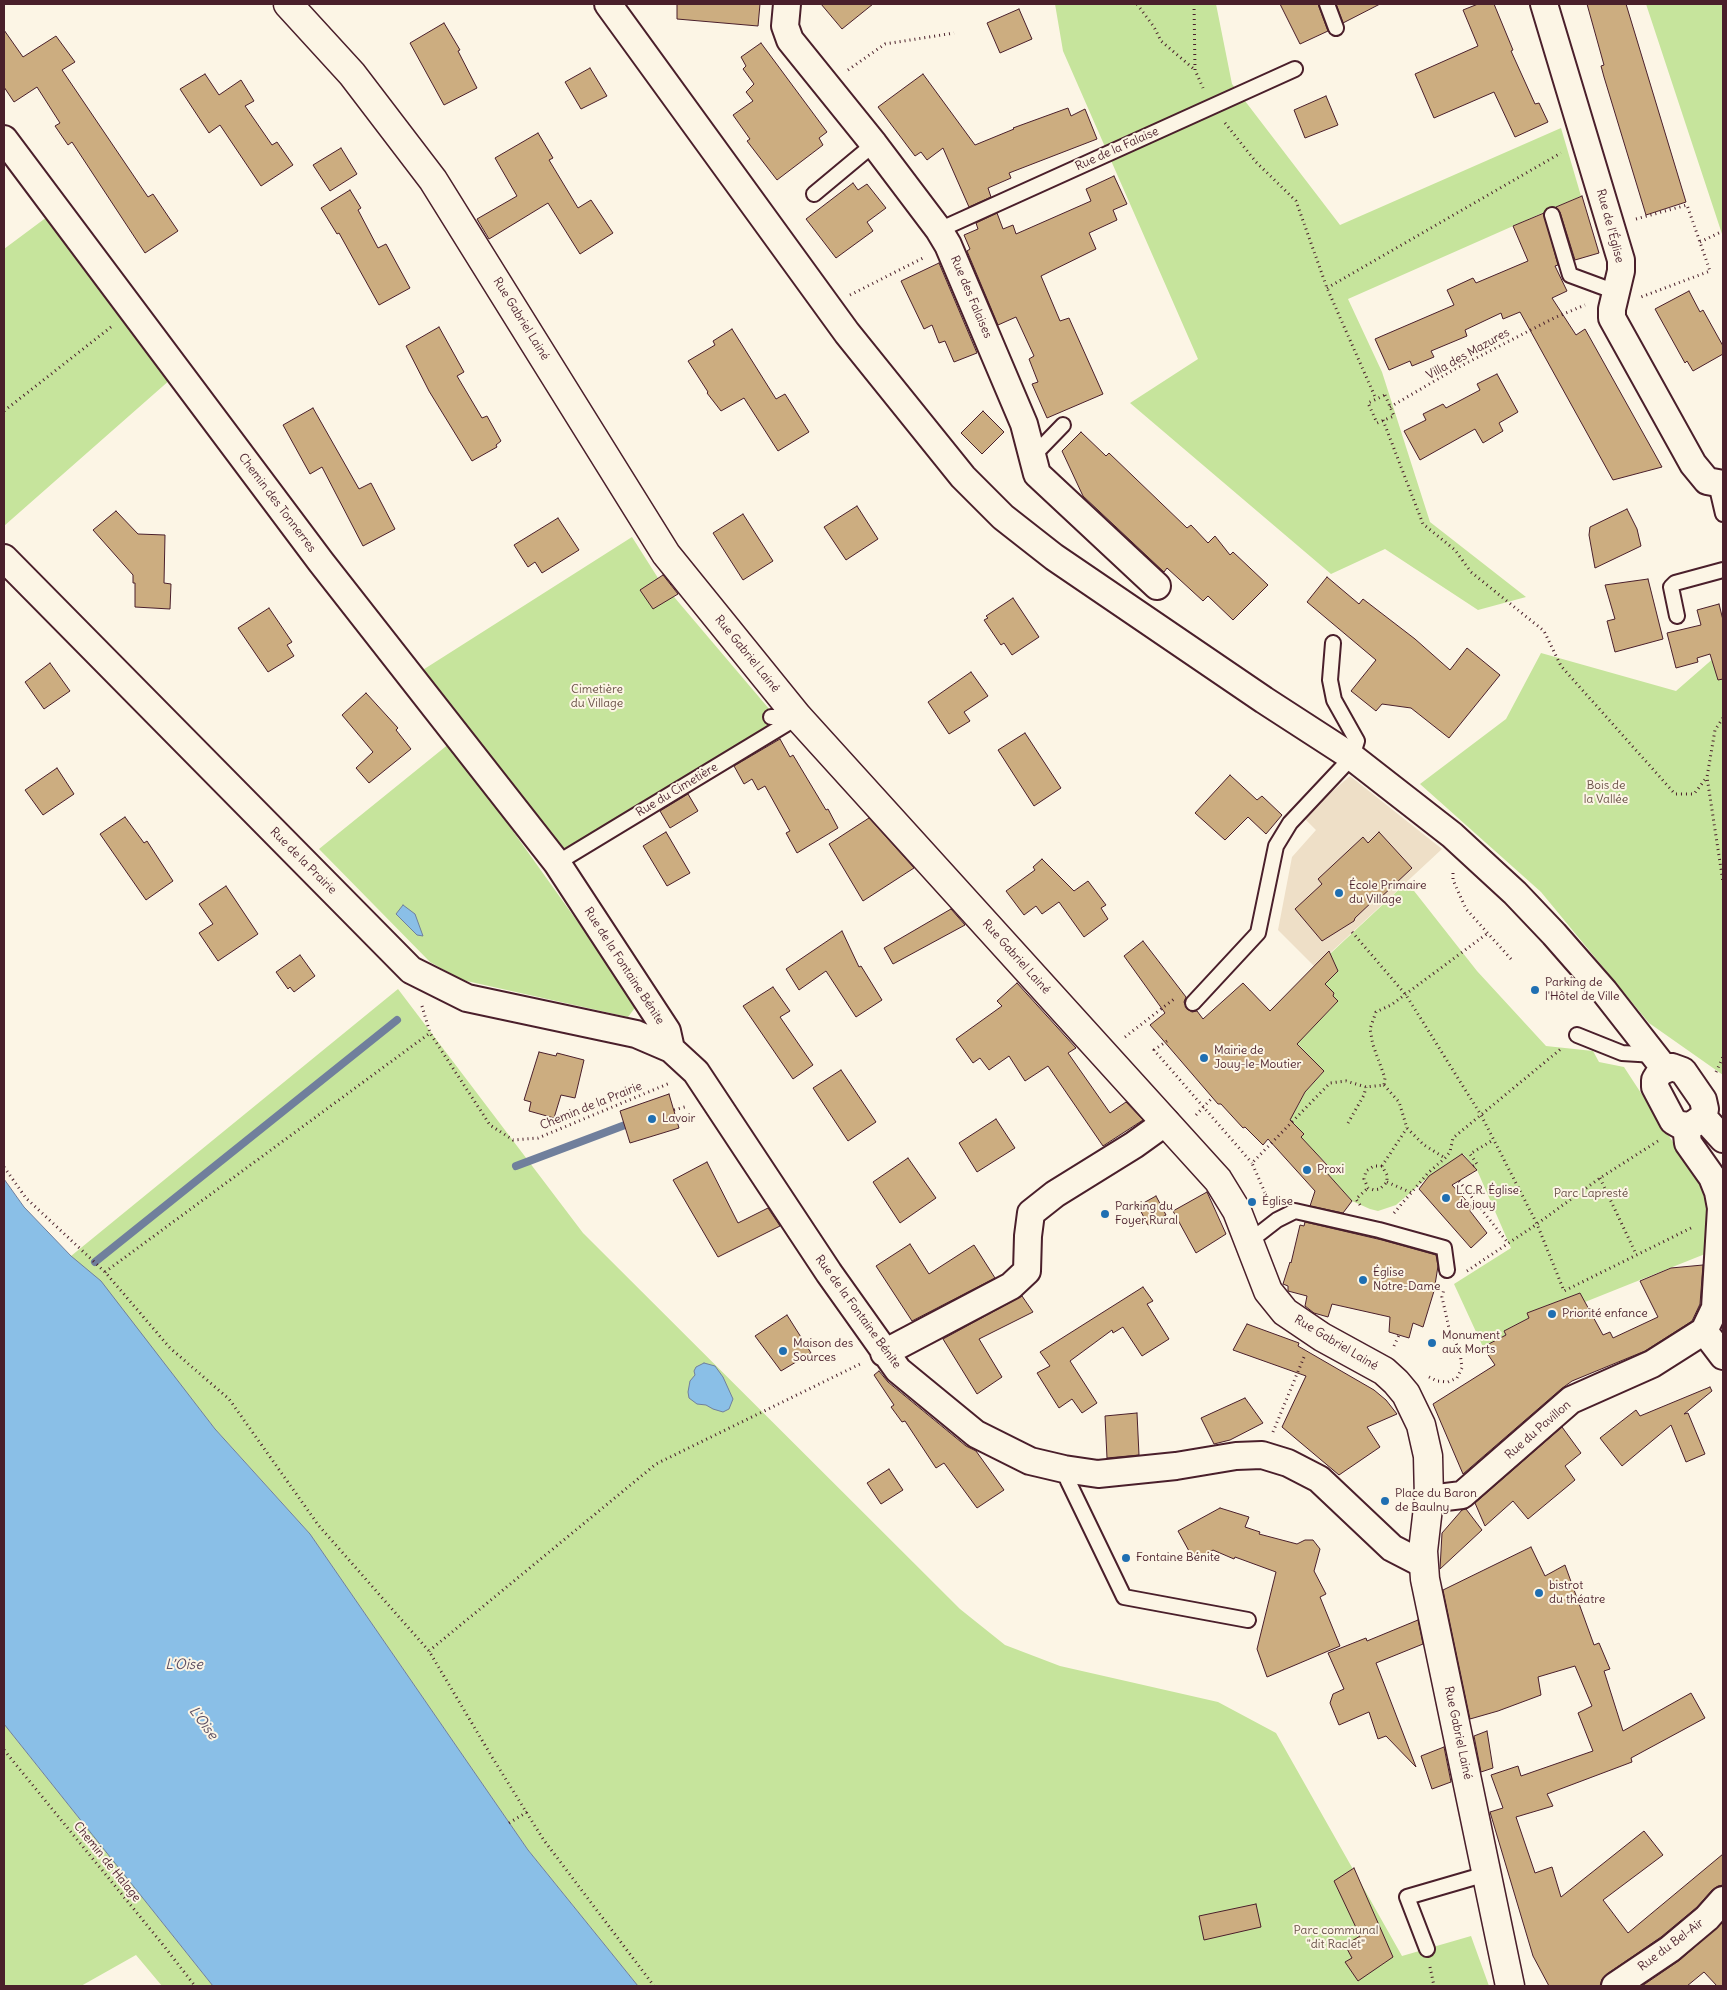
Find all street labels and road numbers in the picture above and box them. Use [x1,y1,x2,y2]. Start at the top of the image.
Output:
street label: Rue de la Falaise [1073,124,1161,174]
street label: Rue de l'Église [1593,187,1627,265]
street label: Rue des Falaises [947,254,995,340]
street label: Rue Gabriel Lainé [490,275,552,363]
street label: Villa des Mazures [1424,325,1512,383]
street label: Chemin des Tonnerres [235,451,319,555]
street label: Rue Gabriel Lainé [712,613,782,695]
street label: Rue du Cimetière [634,760,720,820]
street label: Rue de la Prairie [267,825,339,897]
street label: Rue de la Fontaine Bénite [581,905,667,1027]
street label: Rue Gabriel Lainé [979,917,1053,997]
street label: Chemin de la Prairie [538,1079,644,1133]
street label: Rue de la Fontaine Bénite [812,1253,904,1371]
street label: Rue Gabriel Lainé [1292,1312,1380,1374]
street label: Rue du Pavillon [1502,1398,1574,1462]
street label: Rue Gabriel Lainé [1441,1685,1475,1781]
street label: Chemin de Halage [70,1819,144,1905]
street label: Rue du Bel-Air [1635,1916,1707,1974]

